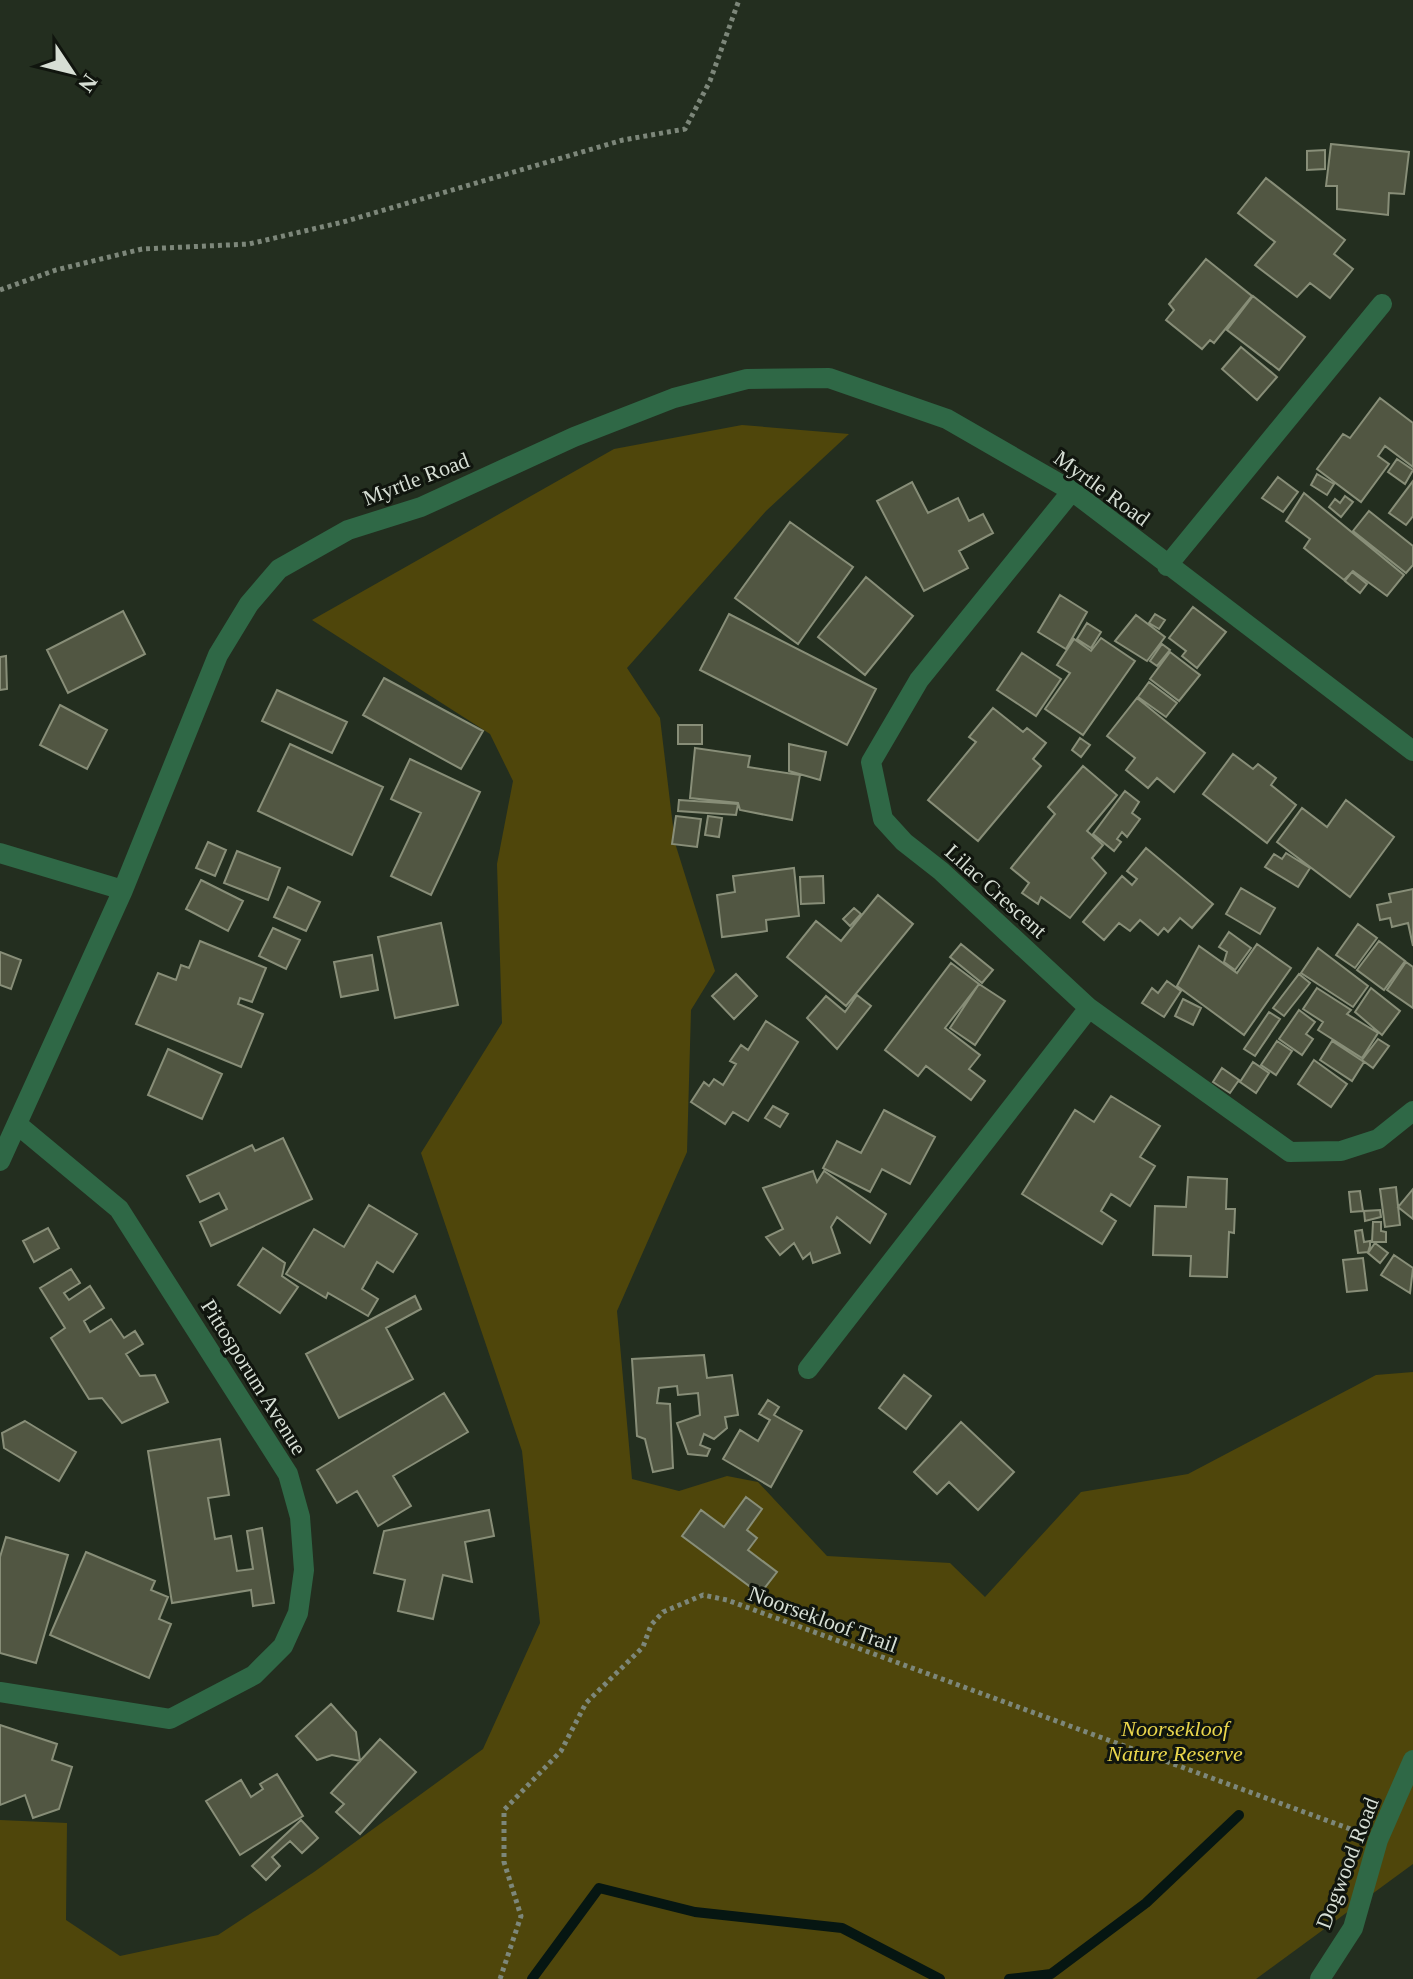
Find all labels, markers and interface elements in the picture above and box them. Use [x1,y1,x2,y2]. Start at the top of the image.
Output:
north arrow [32,32,112,112]
text: N [73,70,103,97]
street label: Myrtle Road [1049,445,1155,531]
street label: Myrtle Road [359,447,473,511]
street label: Lilac Crescent [940,839,1052,943]
street label: Pittosporum Avenue [196,1295,312,1459]
street label: Noorsekloof Trail [745,1580,901,1658]
park label: Noorsekloof Nature Reserve [1106,1716,1243,1766]
street label: Dogwood Road [1310,1794,1384,1932]

